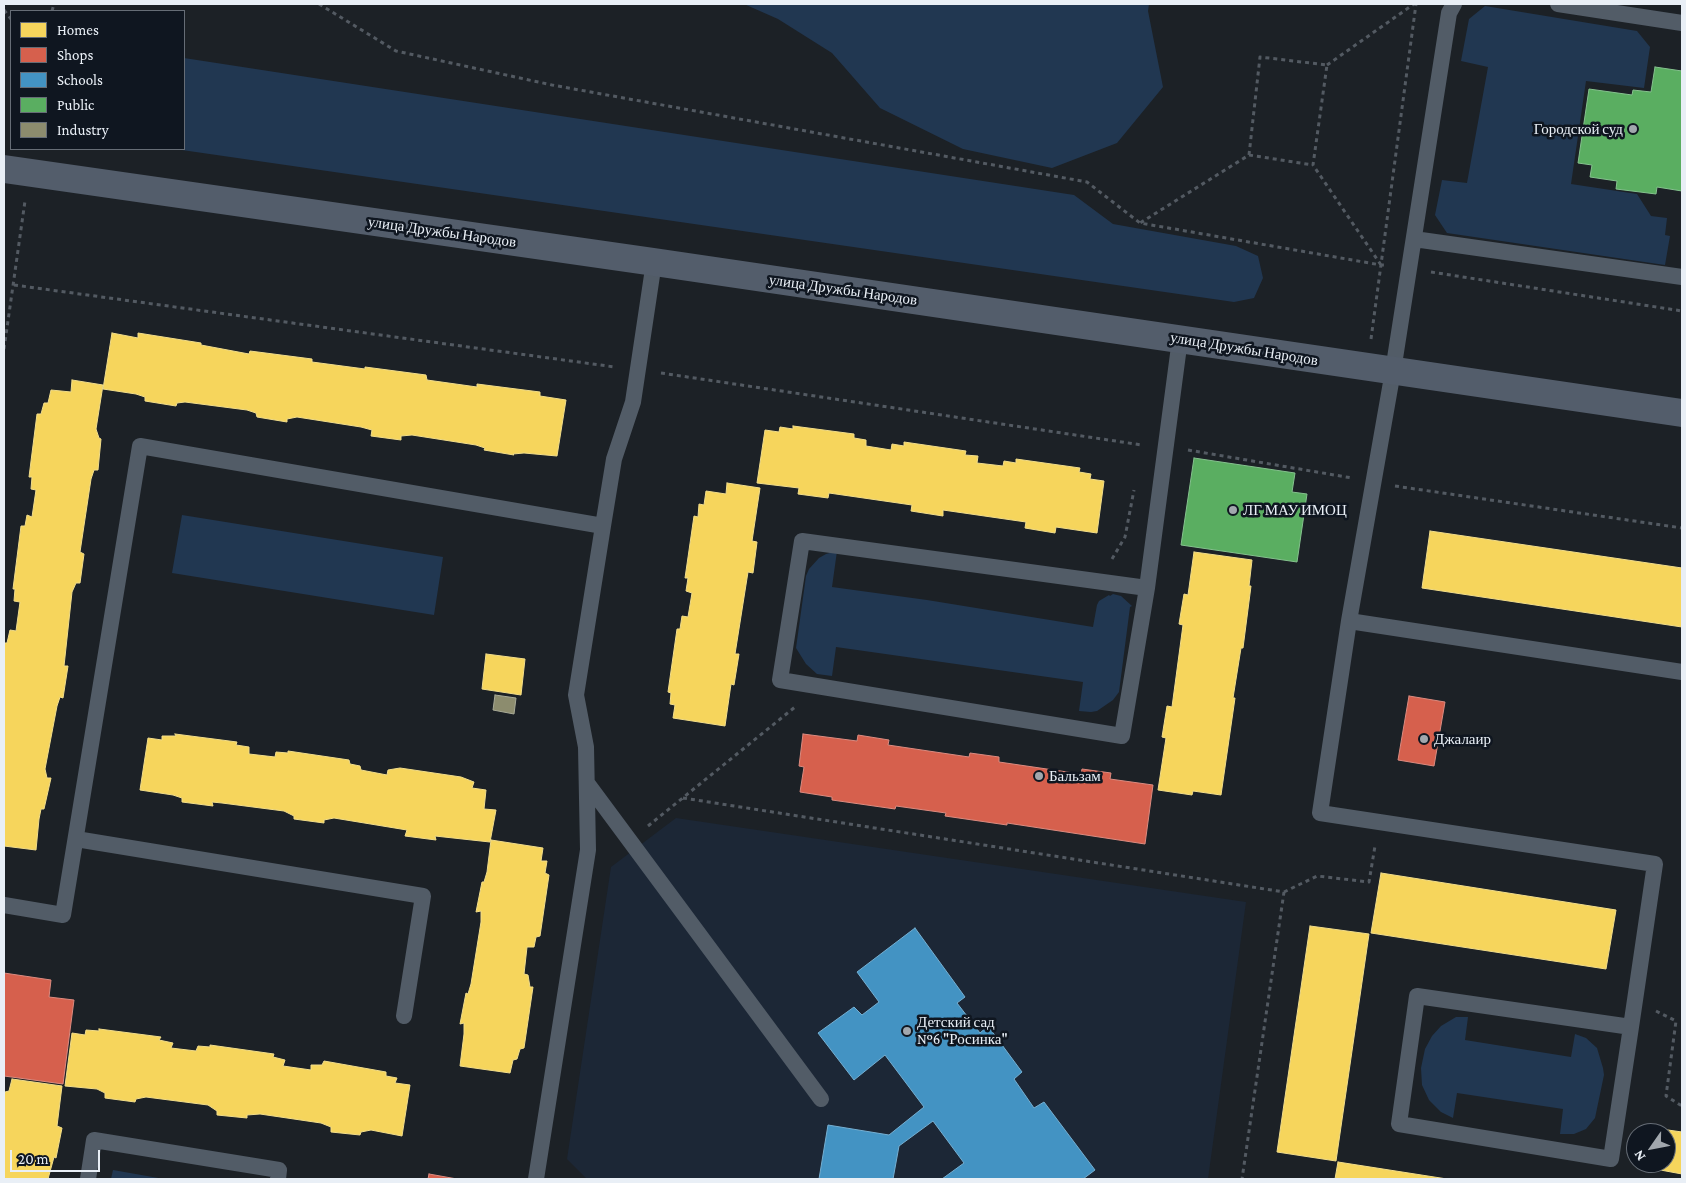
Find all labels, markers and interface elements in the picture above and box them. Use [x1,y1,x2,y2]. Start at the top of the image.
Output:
legend [10,10,185,150]
text: Homes [57,22,99,38]
text: Shops [57,47,93,63]
text: Schools [57,72,103,88]
text: Public [57,97,94,113]
place label: Городской суд [1534,120,1623,138]
text: Industry [57,122,109,138]
marker: Городской суд [1627,123,1639,135]
street label: улица Дружбы Народов [367,213,517,251]
street label: улица Дружбы Народов [768,271,918,309]
street label: улица Дружбы Народов [1169,328,1319,370]
place label: ЛГ МАУ ИМОЦ [1243,501,1347,519]
marker: ЛГ МАУ ИМОЦ [1227,504,1239,516]
place label: Джалаир [1434,730,1491,748]
marker: Джалаир [1418,733,1430,745]
place label: Бальзам [1049,767,1101,785]
marker: Бальзам [1033,770,1045,782]
place label: Детский сад №6 "Росинка" [917,1013,1008,1048]
marker: Детский сад №6 "Росинка" [901,1025,913,1037]
north arrow [1626,1123,1676,1173]
scale bar [12,1140,102,1172]
text: N [1630,1147,1649,1164]
text: 20 m [18,1151,49,1167]

